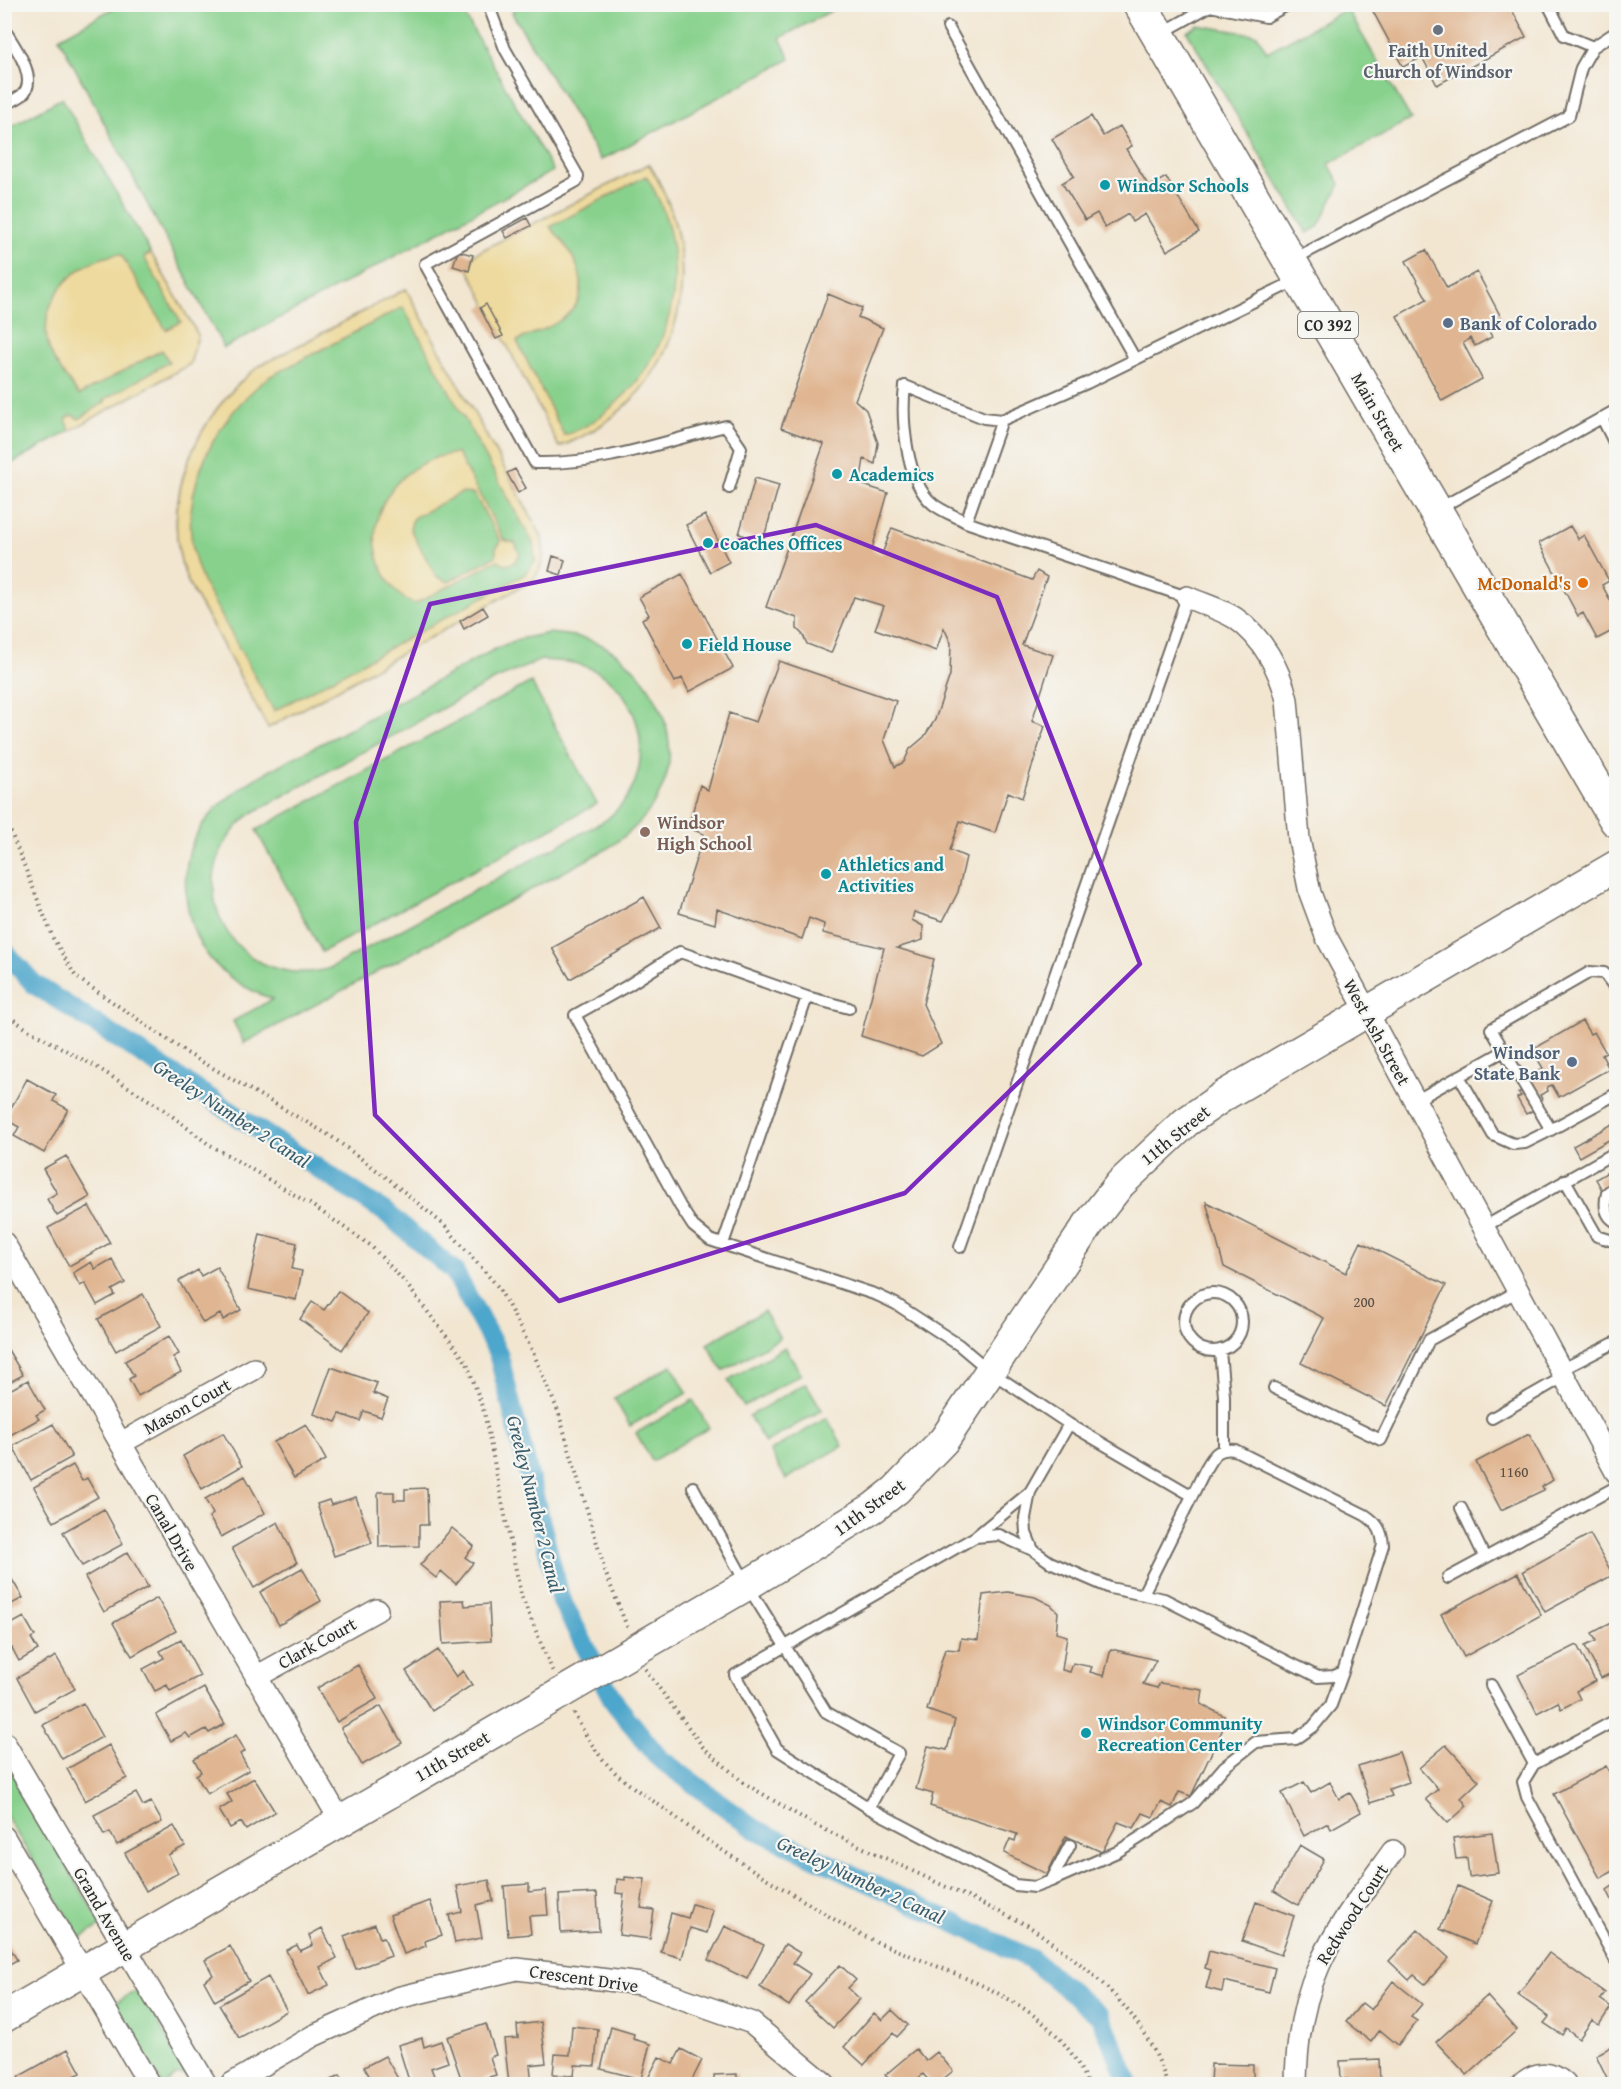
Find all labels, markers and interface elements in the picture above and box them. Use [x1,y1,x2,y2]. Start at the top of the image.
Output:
marker: Faith United Church of Windsor [1431,23,1445,37]
place label: Faith United Church of Windsor [1363,37,1513,85]
place label: Windsor Schools [1117,172,1249,199]
marker: Windsor Schools [1098,178,1112,192]
place label: Bank of Colorado [1460,310,1598,337]
road number: CO 392 [1298,312,1358,338]
marker: Bank of Colorado [1441,316,1455,330]
street label: Main Street [1344,367,1412,457]
place label: Academics [849,461,935,488]
marker: Academics [830,467,844,481]
place label: Coaches Offices [720,530,843,557]
marker: Coaches Offices [701,536,715,550]
place label: McDonald's [1477,570,1571,597]
marker: McDonald's [1576,576,1590,590]
place label: Field House [699,631,792,658]
marker: Field House [680,637,694,651]
place label: Windsor High School [657,809,752,857]
marker: Windsor High School [638,825,652,839]
place label: Athletics and Activities [838,851,945,899]
marker: Athletics and Activities [819,867,833,881]
street label: West Ash Street [1337,974,1418,1091]
place label: Windsor State Bank [1474,1039,1561,1087]
water label: Greeley Number 2 Canal [148,1051,316,1175]
marker: Windsor State Bank [1565,1055,1579,1069]
street label: 11th Street [1134,1098,1216,1172]
house number: 200 [1353,1291,1375,1312]
street label: Mason Court [138,1371,236,1441]
water label: Greeley Number 2 Canal [500,1412,572,1596]
house number: 1160 [1500,1461,1528,1482]
street label: 11th Street [827,1471,911,1542]
street label: Canal Drive [139,1488,205,1576]
street label: Clark Court [273,1610,362,1676]
place label: Windsor Community Recreation Center [1098,1710,1263,1758]
street label: 11th Street [409,1723,495,1789]
marker: Windsor Community Recreation Center [1079,1726,1093,1740]
water label: Greeley Number 2 Canal [772,1827,950,1931]
street label: Redwood Court [1309,1858,1395,1970]
street label: Grand Avenue [67,1862,143,1966]
street label: Crescent Drive [528,1957,640,1999]

